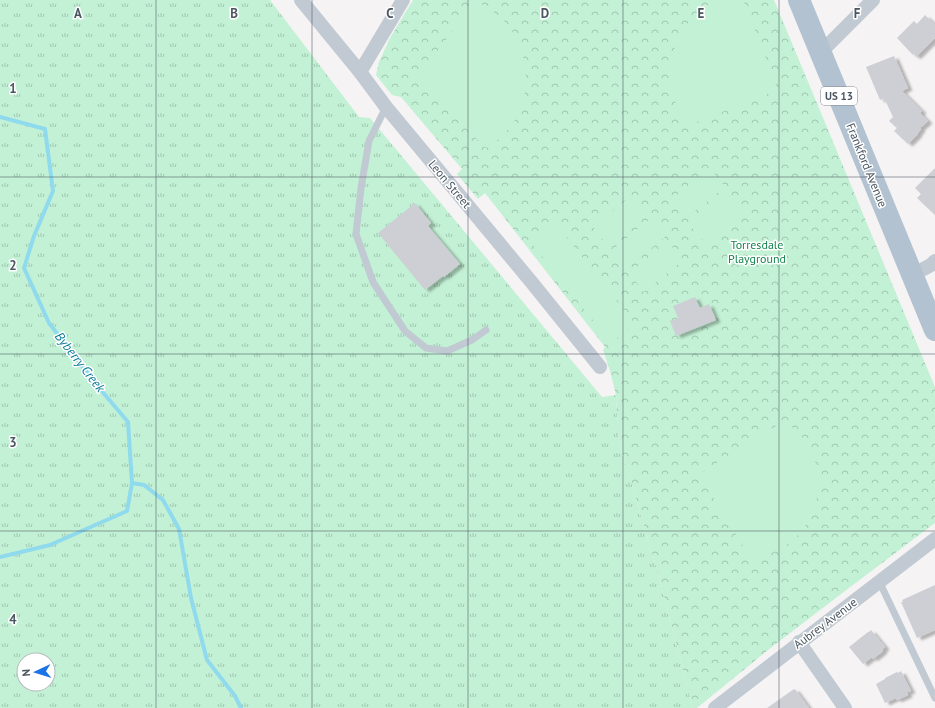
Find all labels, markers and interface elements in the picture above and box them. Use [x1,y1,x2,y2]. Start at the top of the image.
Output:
text: A [74,5,82,22]
text: B [230,5,238,22]
text: C [386,5,394,22]
text: D [541,5,549,22]
text: E [698,5,705,22]
text: F [854,5,861,22]
text: 1 [9,80,17,97]
road number: US 13 [821,87,857,105]
street label: Frankford Avenue [843,121,891,209]
street label: Leon Street [426,157,474,211]
park label: Torresdale Playground [728,237,786,266]
text: 2 [9,257,17,274]
water label: Byberry Creek [51,328,110,396]
text: 3 [9,434,17,451]
street label: Aubrey Avenue [790,594,860,652]
text: 4 [9,611,17,628]
north arrow [16,652,56,692]
text: N [19,669,33,677]

